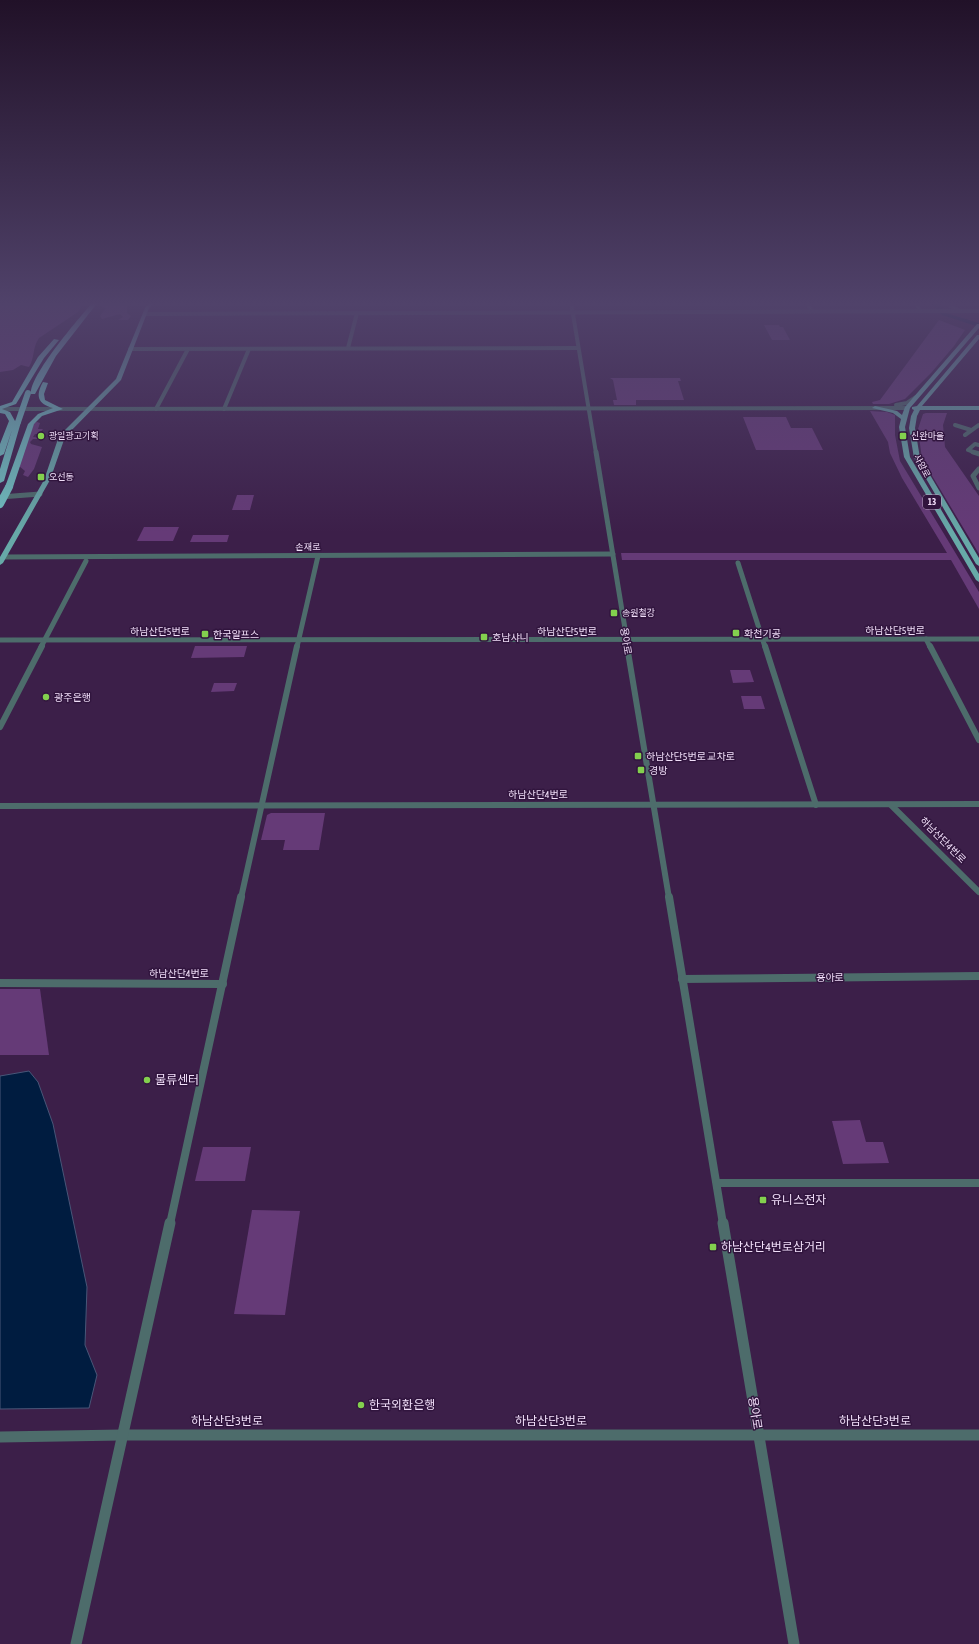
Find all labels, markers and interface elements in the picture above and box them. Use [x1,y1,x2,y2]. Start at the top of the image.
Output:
marker: 광일광고기획 [36,431,46,441]
place label: 광일광고기획 [49,431,99,441]
marker: 신완마을 [898,431,908,441]
place label: 신완마을 [911,431,944,441]
street label: 사암로 [912,453,932,479]
marker: 오선동 [36,472,46,482]
place label: 오선동 [49,472,74,482]
road number: 13 [923,495,941,509]
street label: 손재로 [296,542,320,552]
marker: 송원철강 [609,608,619,618]
place label: 송원철강 [622,608,655,618]
street label: 하남산단5번로 [865,625,925,636]
street label: 하남산단5번로 [130,626,190,637]
street label: 하남산단5번로 [537,626,597,637]
street label: 용아로 [618,627,634,655]
marker: 화천기공 [731,628,741,638]
place label: 화천기공 [744,628,781,639]
marker: 한국알프스 [200,629,210,639]
place label: 한국알프스 [213,629,259,640]
marker: 호남샤니 [479,632,489,642]
place label: 호남샤니 [492,632,529,643]
marker: 광주은행 [41,692,51,702]
place label: 광주은행 [54,692,91,703]
marker: 하남산단5번로 교차로 [633,751,643,761]
place label: 하남산단5번로 교차로 [646,751,735,762]
marker: 경방 [636,765,646,775]
place label: 경방 [649,765,667,776]
street label: 하남산단4번로 [508,789,568,800]
street label: 하남산단4번로 [918,815,968,865]
street label: 하남산단4번로 [149,968,209,979]
street label: 용아로 [816,972,844,983]
place label: 물류센터 [155,1073,199,1087]
marker: 물류센터 [142,1075,152,1085]
place label: 유니스전자 [771,1193,826,1207]
marker: 유니스전자 [758,1195,768,1205]
place label: 하남산단4번로삼거리 [721,1240,826,1254]
marker: 하남산단4번로삼거리 [708,1242,718,1252]
street label: 용아로 [745,1396,765,1430]
place label: 한국외환은행 [369,1398,435,1412]
marker: 한국외환은행 [356,1400,366,1410]
street label: 하남산단3번로 [191,1414,263,1428]
street label: 하남산단3번로 [515,1414,587,1428]
street label: 하남산단3번로 [839,1414,911,1428]

